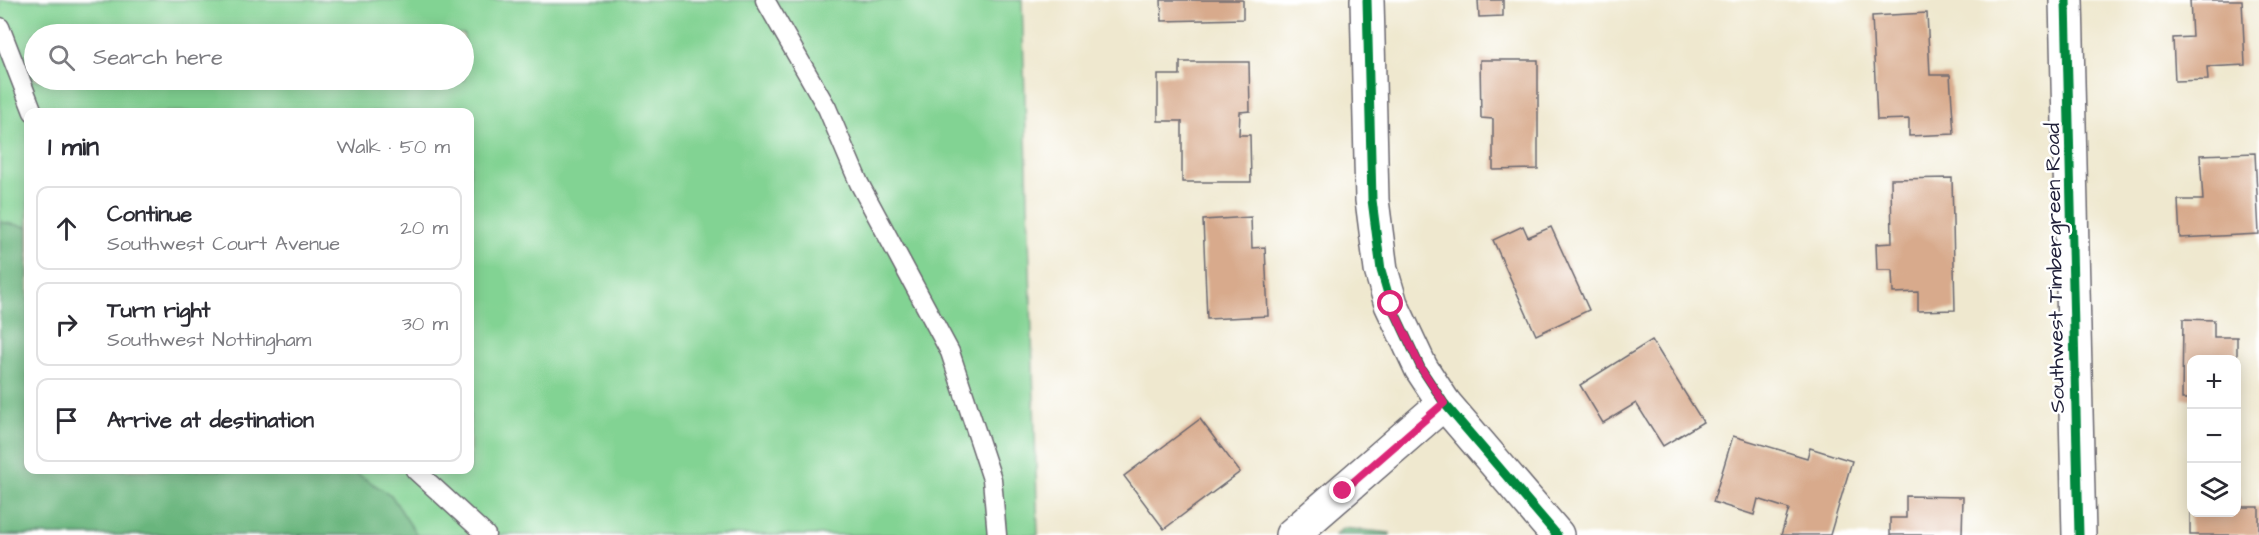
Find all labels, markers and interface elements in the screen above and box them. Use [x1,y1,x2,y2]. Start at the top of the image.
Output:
search box [24,24,474,90]
icon: search [45,41,78,74]
text: Search here [93,42,223,73]
street label: Southwest Timbergreen Road [2038,122,2074,413]
text: 1 min [48,129,99,165]
text: Walk · 50 m [336,133,450,161]
text: Continue [107,199,192,230]
icon: ahead [50,212,83,245]
text: 20 m [400,214,448,242]
text: Southwest Court Avenue [107,230,340,258]
route start [1377,290,1403,316]
text: Turn right [107,295,210,326]
icon: right [50,308,83,341]
text: 30 m [402,310,448,338]
text: Southwest Nottingham [107,326,311,354]
map controls [2187,355,2241,517]
button: + [2187,355,2241,409]
icon: arrive [50,404,83,437]
text: Arrive at destination [107,405,314,436]
button: − [2187,409,2241,463]
button: layers [2187,463,2241,517]
route end [1329,477,1355,503]

